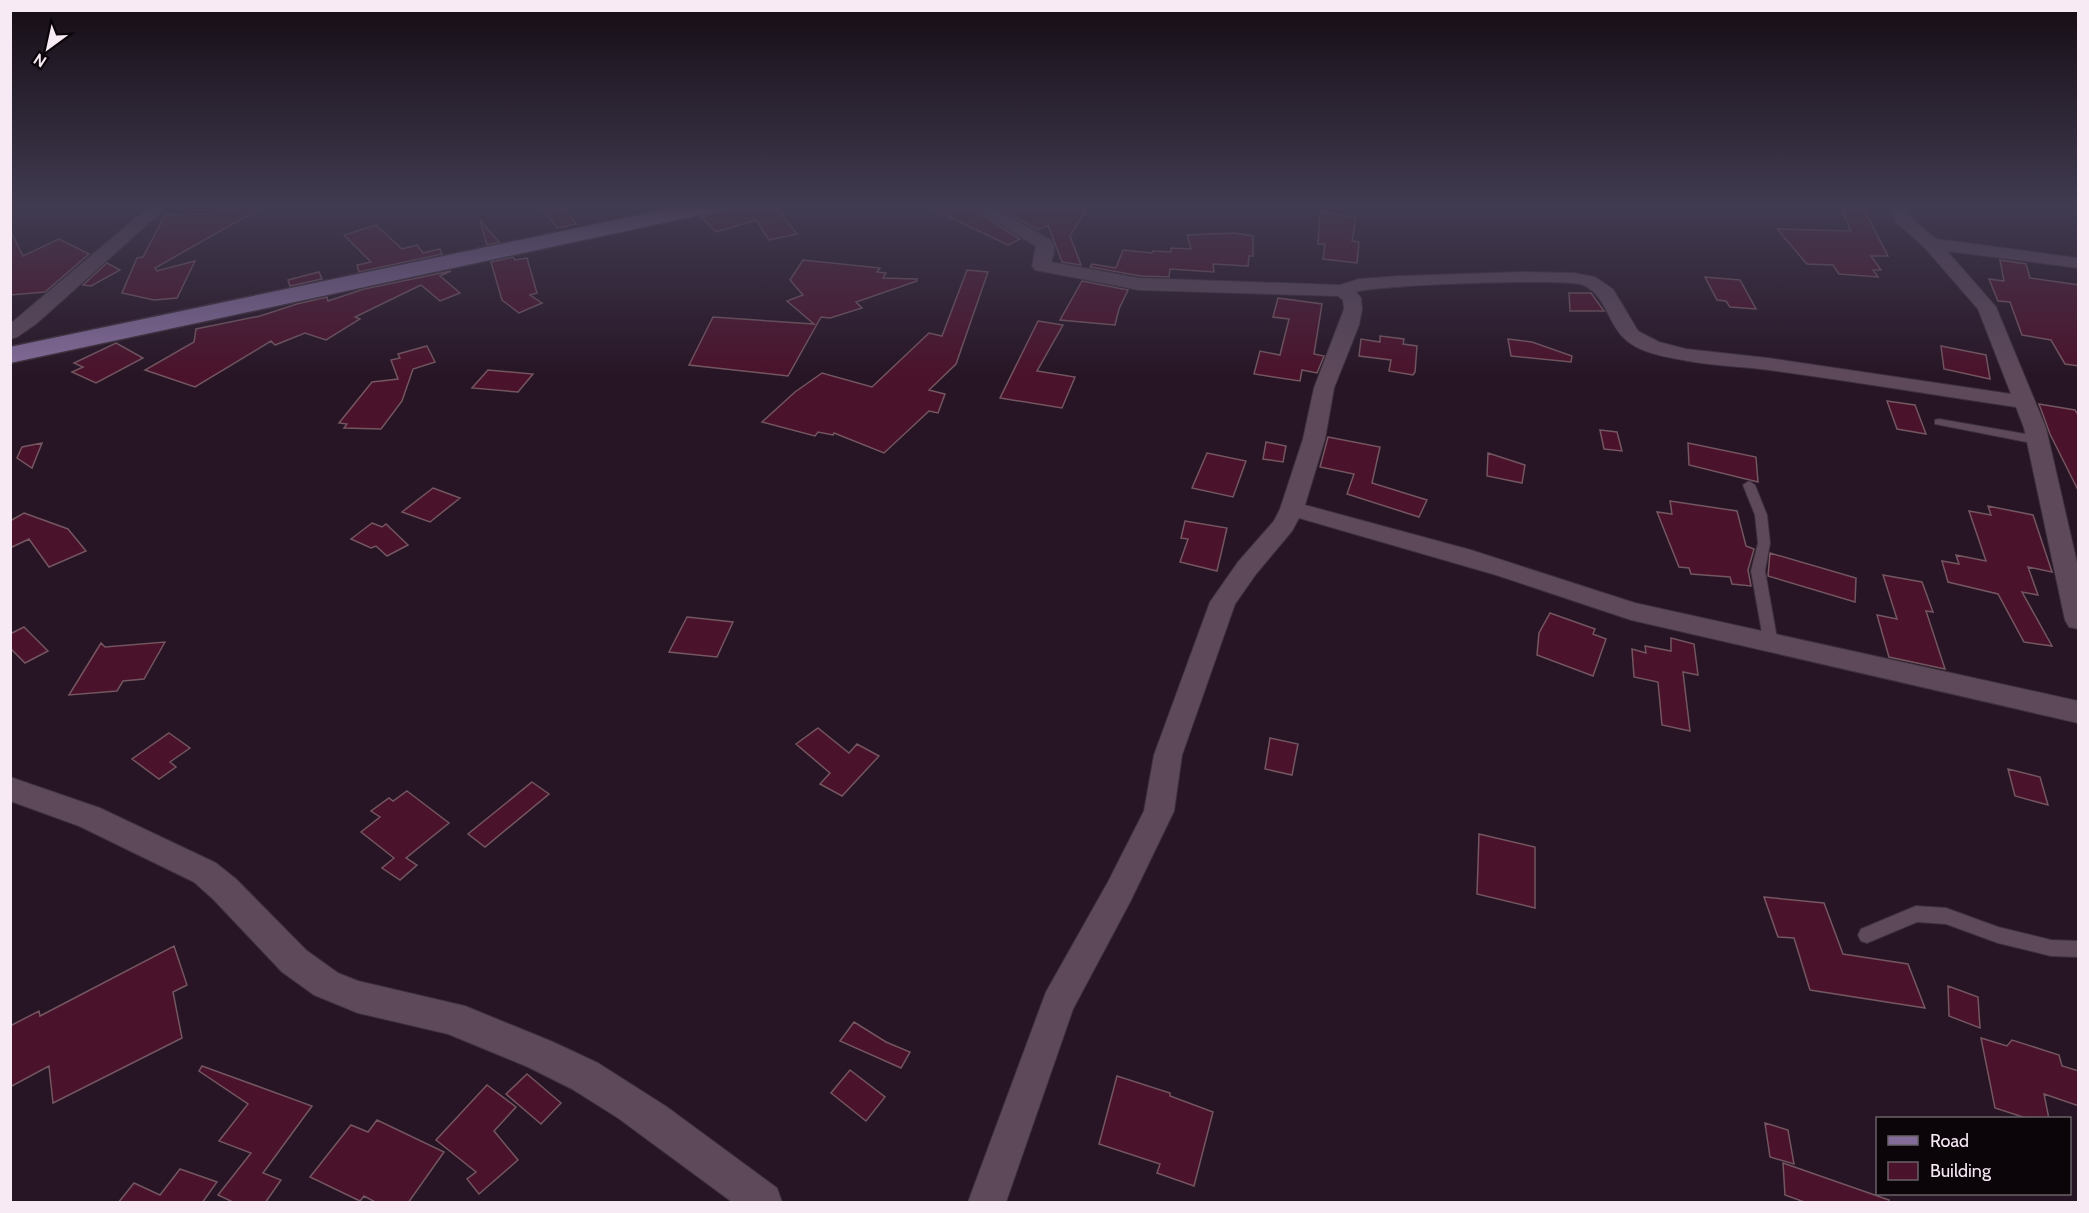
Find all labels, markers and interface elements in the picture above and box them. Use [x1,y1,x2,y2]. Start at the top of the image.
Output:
north arrow [18,18,78,78]
text: N [30,49,50,71]
legend [1876,1117,2071,1195]
text: Road [1930,1130,1969,1152]
text: Building [1930,1160,1992,1182]

